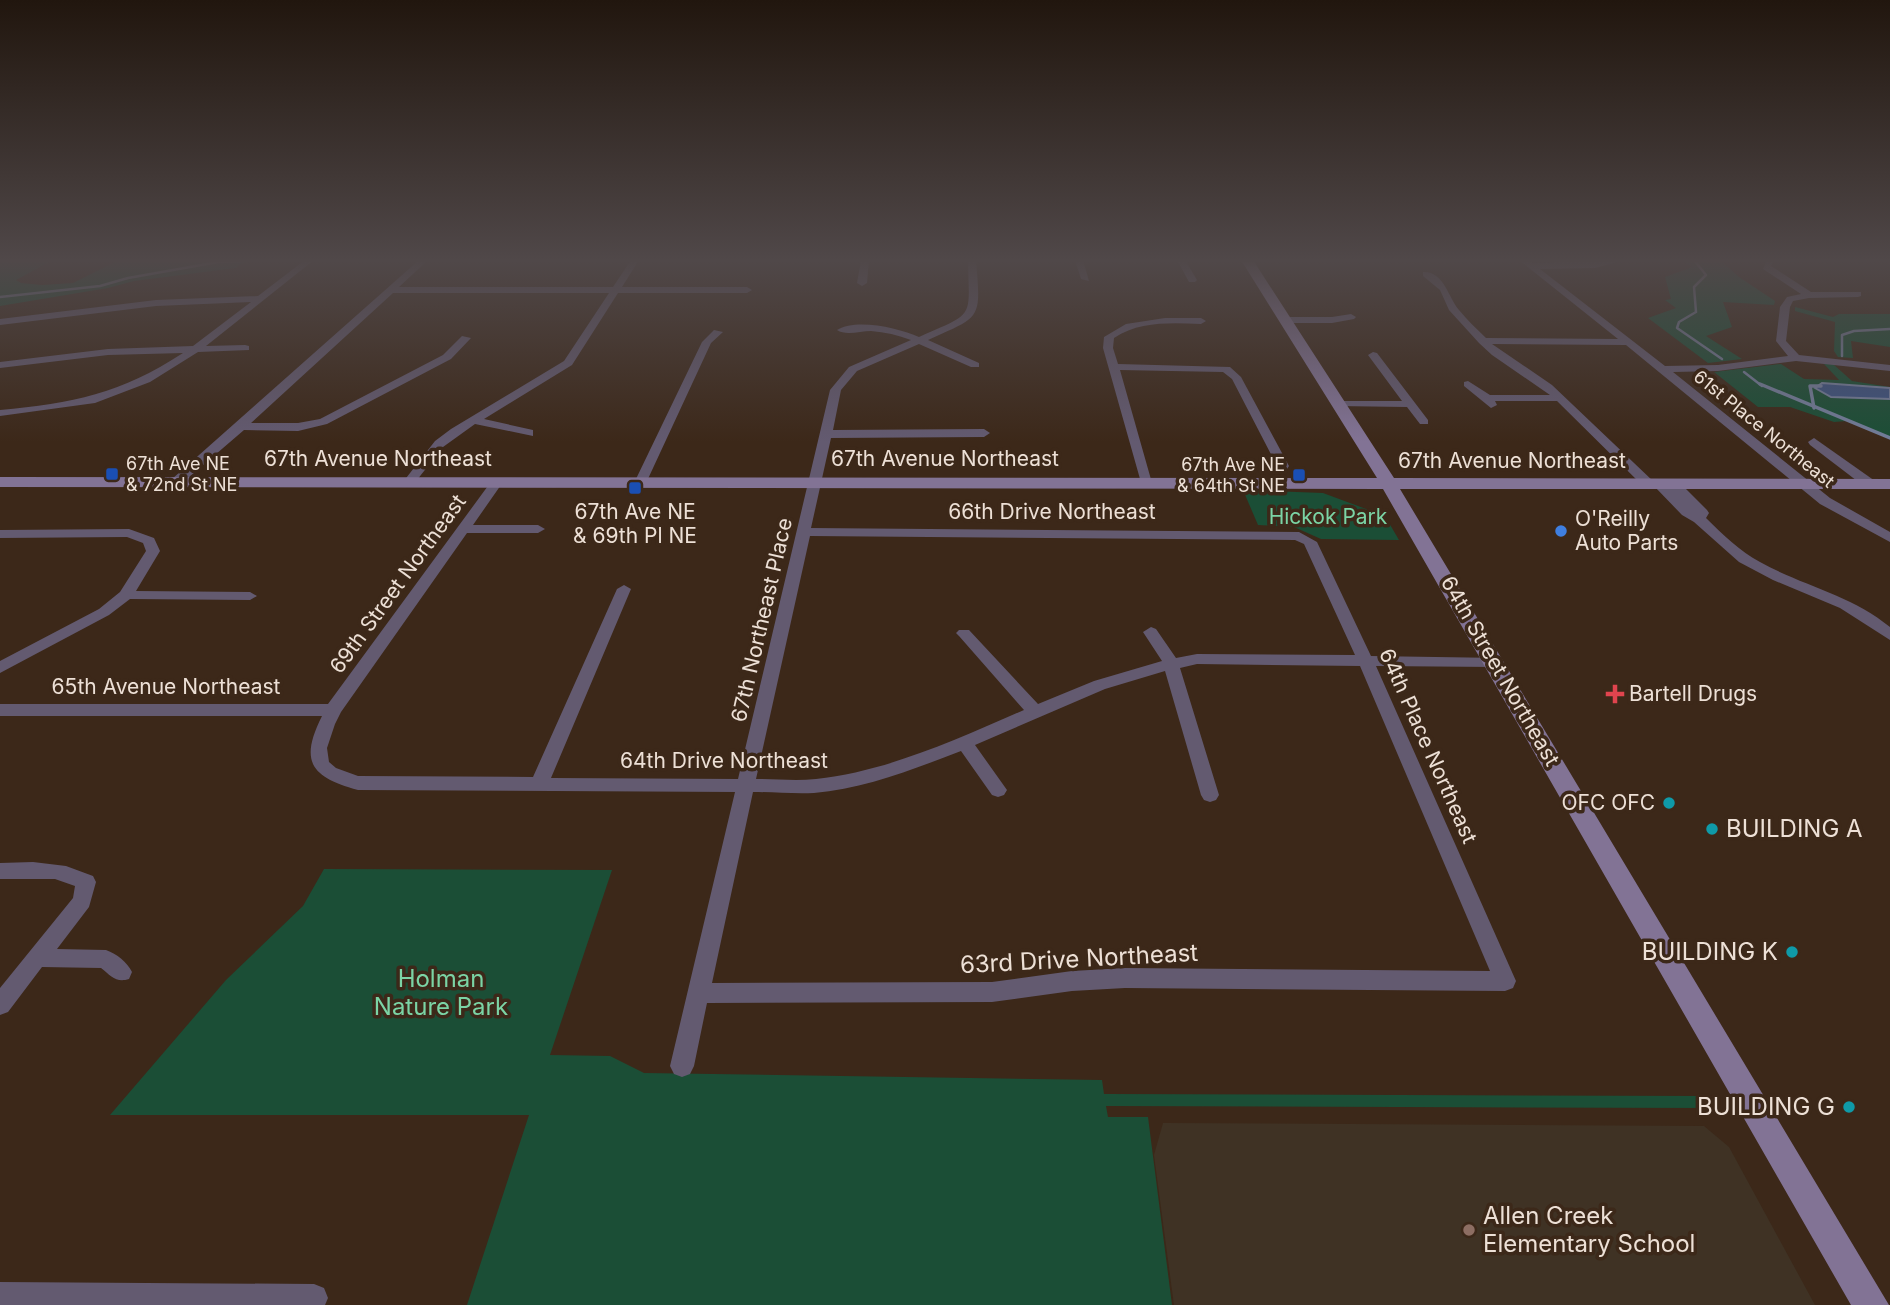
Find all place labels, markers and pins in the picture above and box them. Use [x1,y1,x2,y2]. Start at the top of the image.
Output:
place label: 67th Ave NE & 72nd St NE [126,453,237,495]
place label: 67th Ave NE & 64th St NE [1177,454,1285,496]
marker: 67th Ave NE & 72nd St NE [104,466,120,482]
marker: 67th Ave NE & 64th St NE [1291,467,1307,483]
marker: 67th Ave NE & 69th Pl NE [627,480,643,496]
place label: 67th Ave NE & 69th Pl NE [573,499,697,548]
place label: O'Reilly Auto Parts [1575,506,1678,555]
marker: O'Reilly Auto Parts [1553,523,1569,539]
place label: Bartell Drugs [1629,681,1757,706]
marker: Bartell Drugs [1607,686,1623,702]
place label: OFC OFC [1562,790,1655,815]
marker: OFC OFC [1661,795,1677,811]
place label: BUILDING A [1726,814,1863,843]
marker: BUILDING A [1704,821,1720,837]
place label: BUILDING K [1642,937,1778,966]
marker: BUILDING K [1784,944,1800,960]
place label: BUILDING G [1697,1092,1835,1121]
marker: BUILDING G [1841,1099,1857,1115]
place label: Allen Creek Elementary School [1483,1201,1695,1258]
marker: Allen Creek Elementary School [1461,1222,1477,1238]

